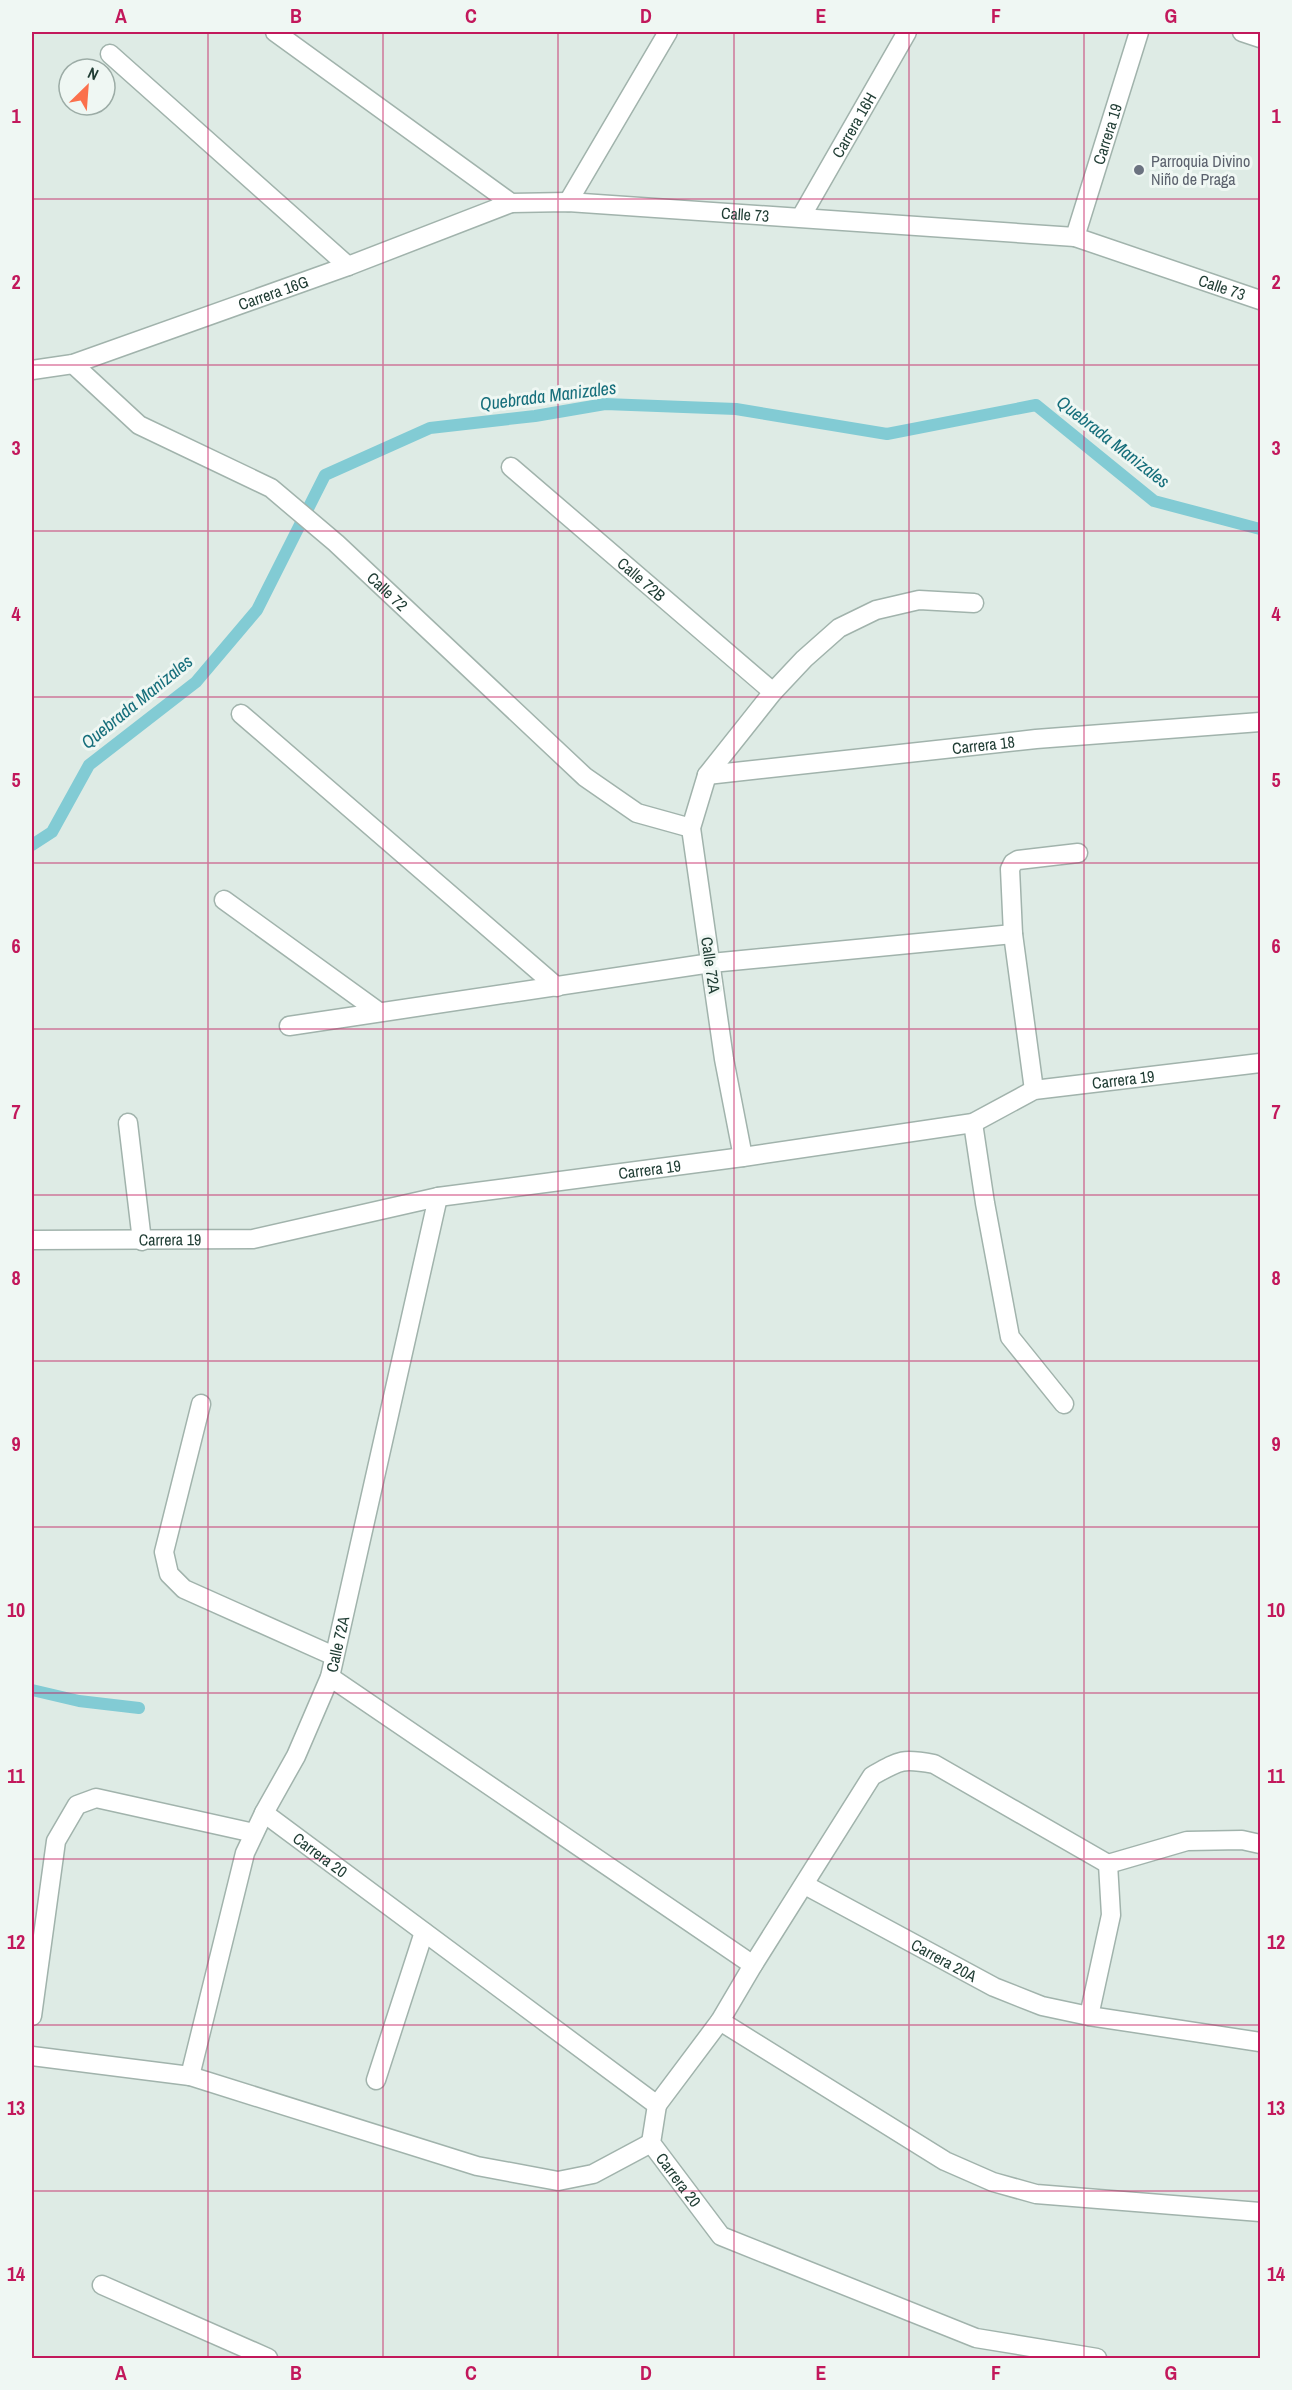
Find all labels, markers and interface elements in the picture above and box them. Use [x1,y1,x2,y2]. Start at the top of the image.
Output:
text: A [115,2,127,29]
text: B [290,2,302,29]
text: C [465,2,477,29]
text: D [640,2,652,29]
text: E [816,2,827,29]
text: F [991,2,1001,29]
text: G [1165,2,1177,29]
north arrow [57,57,117,117]
text: N [84,61,102,85]
street label: Carrera 16H [826,88,881,162]
street label: Carrera 19 [1087,101,1127,167]
text: 1 [11,102,21,129]
text: 1 [1271,102,1281,129]
place label: Parroquia Divino Niño de Praga [1151,150,1250,190]
marker: Parroquia Divino Niño de Praga [1132,163,1146,177]
street label: Calle 73 [720,202,770,227]
text: 2 [11,268,21,295]
text: 2 [1271,268,1281,295]
street label: Calle 73 [1196,269,1248,305]
street label: Carrera 16G [235,270,311,315]
water label: Quebrada Manizales [478,375,617,416]
water label: Quebrada Manizales [1052,390,1175,494]
text: 3 [11,434,21,461]
text: 3 [1271,434,1281,461]
street label: Calle 72B [613,552,670,606]
street label: Calle 72 [362,567,413,616]
text: 4 [11,600,21,627]
text: 4 [1271,600,1281,627]
water label: Quebrada Manizales [76,649,198,754]
street label: Carrera 18 [951,730,1016,759]
text: 5 [11,766,21,793]
text: 5 [1271,766,1281,793]
text: 6 [11,932,21,959]
text: 6 [1271,932,1281,959]
street label: Calle 72A [696,935,726,995]
street label: Carrera 19 [1091,1065,1156,1094]
text: 7 [11,1098,21,1125]
text: 7 [1271,1098,1281,1125]
street label: Carrera 19 [617,1154,682,1184]
street label: Carrera 19 [139,1228,201,1251]
text: 8 [11,1264,21,1291]
text: 8 [1271,1264,1281,1291]
text: 9 [11,1430,21,1457]
text: 9 [1271,1430,1281,1457]
text: 10 [7,1596,25,1623]
text: 10 [1267,1596,1285,1623]
street label: Calle 72A [320,1614,354,1674]
text: 11 [7,1762,26,1789]
text: 11 [1267,1762,1286,1789]
street label: Carrera 20 [288,1827,352,1882]
text: 12 [7,1928,25,1955]
text: 12 [1267,1928,1285,1955]
street label: Carrera 20A [907,1933,981,1987]
text: 13 [7,2094,25,2121]
text: 13 [1267,2094,1285,2121]
street label: Carrera 20 [651,2148,706,2211]
text: 14 [7,2260,25,2287]
text: 14 [1267,2260,1285,2287]
text: A [115,2359,127,2386]
text: B [290,2359,302,2386]
text: C [465,2359,477,2386]
text: D [640,2359,652,2386]
text: E [816,2359,827,2386]
text: F [991,2359,1001,2386]
text: G [1165,2359,1177,2386]

